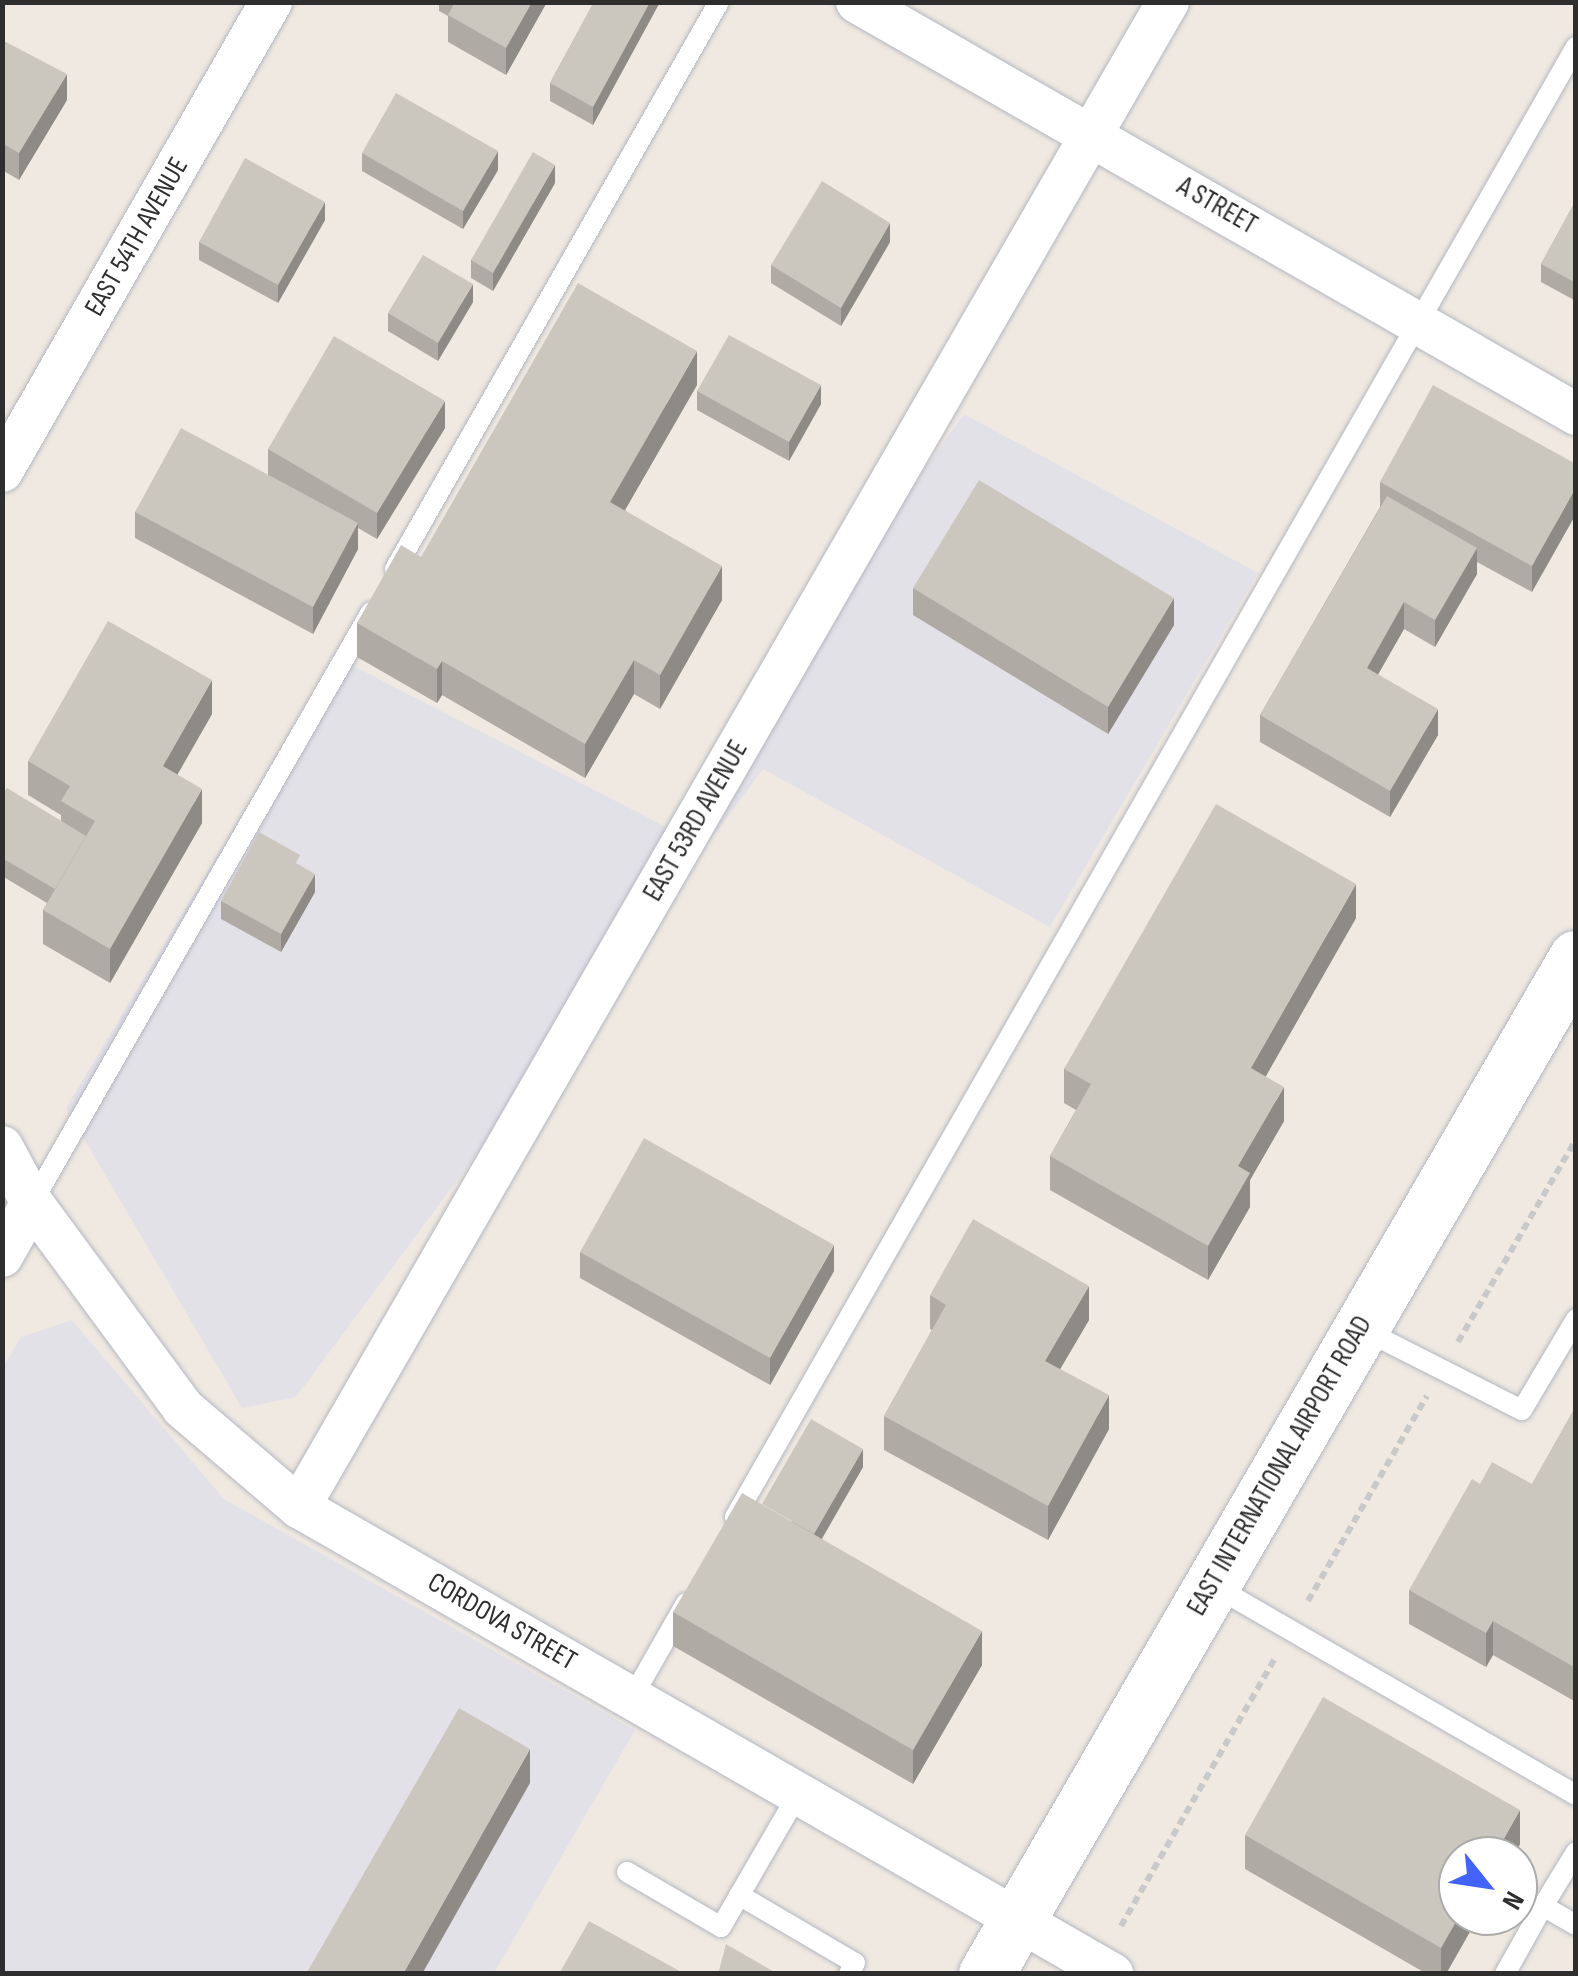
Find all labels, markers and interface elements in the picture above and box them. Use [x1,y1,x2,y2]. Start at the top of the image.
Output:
street label: EAST 54TH AVENUE [78,152,196,322]
street label: A STREET [1171,170,1263,242]
street label: EAST 53RD AVENUE [636,735,756,907]
street label: EAST INTERNATIONAL AIRPORT ROAD [1180,1310,1380,1622]
street label: CORDOVA STREET [422,1566,582,1678]
north arrow [1438,1836,1538,1936]
text: N [1495,1886,1531,1915]

